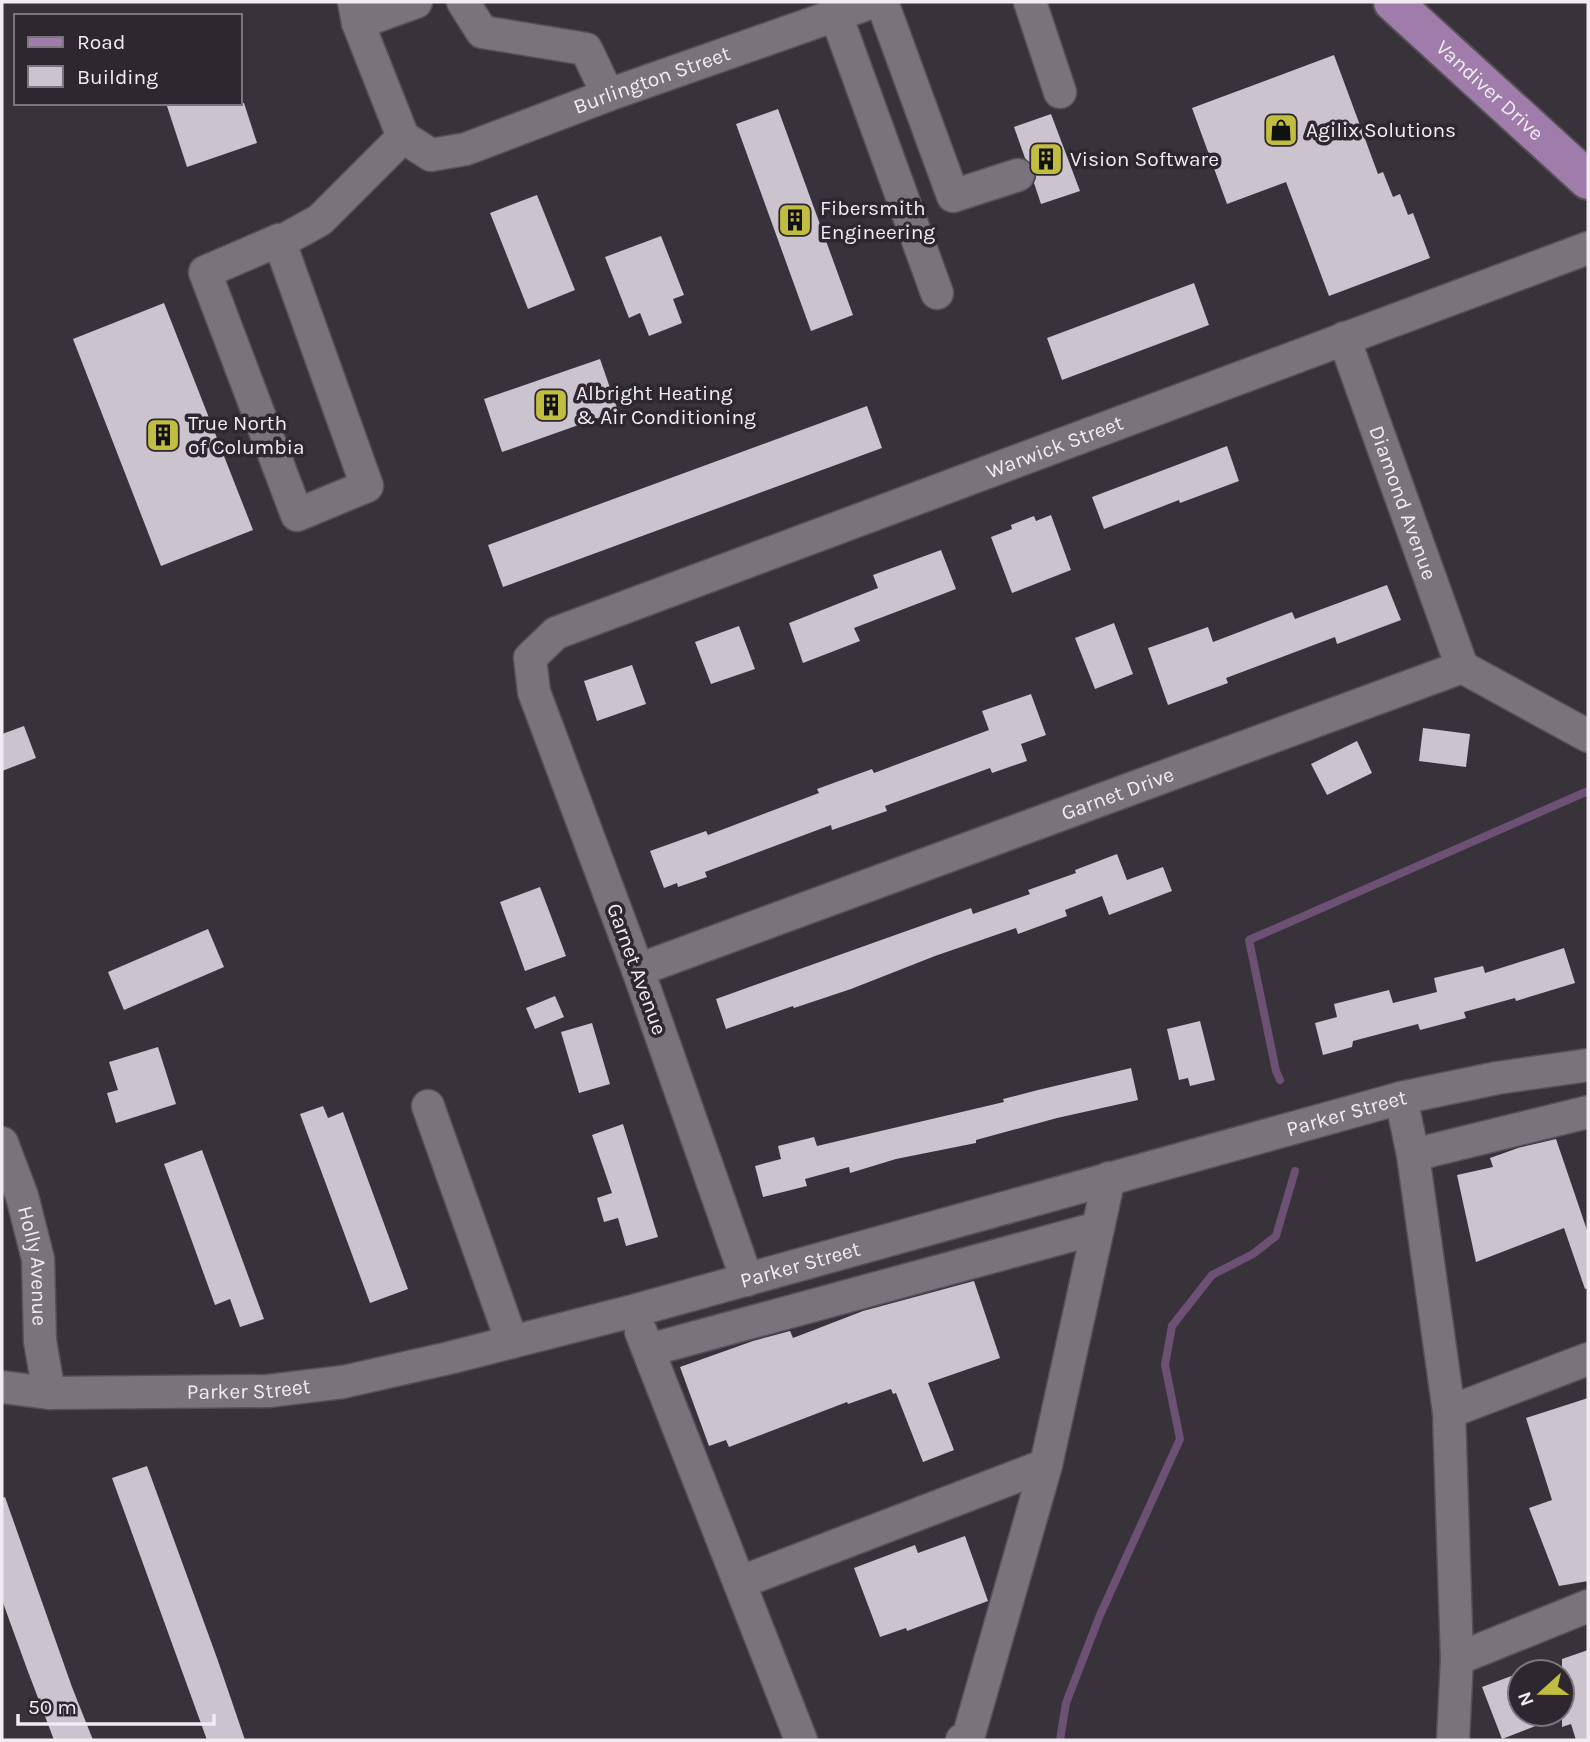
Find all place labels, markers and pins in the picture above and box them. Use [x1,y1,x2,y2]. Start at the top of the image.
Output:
shop icon: Agilix Solutions [1262,111,1300,149]
place label: Agilix Solutions [1306,118,1456,142]
building icon: Vision Software [1027,140,1065,178]
place label: Vision Software [1070,147,1219,171]
place label: Fibersmith Engineering [820,196,935,244]
building icon: Fibersmith Engineering [776,201,814,239]
place label: Albright Heating & Air Conditioning [576,381,756,429]
building icon: Albright Heating & Air Conditioning [532,386,570,424]
place label: True North of Columbia [188,411,305,459]
building icon: True North of Columbia [144,416,182,454]

